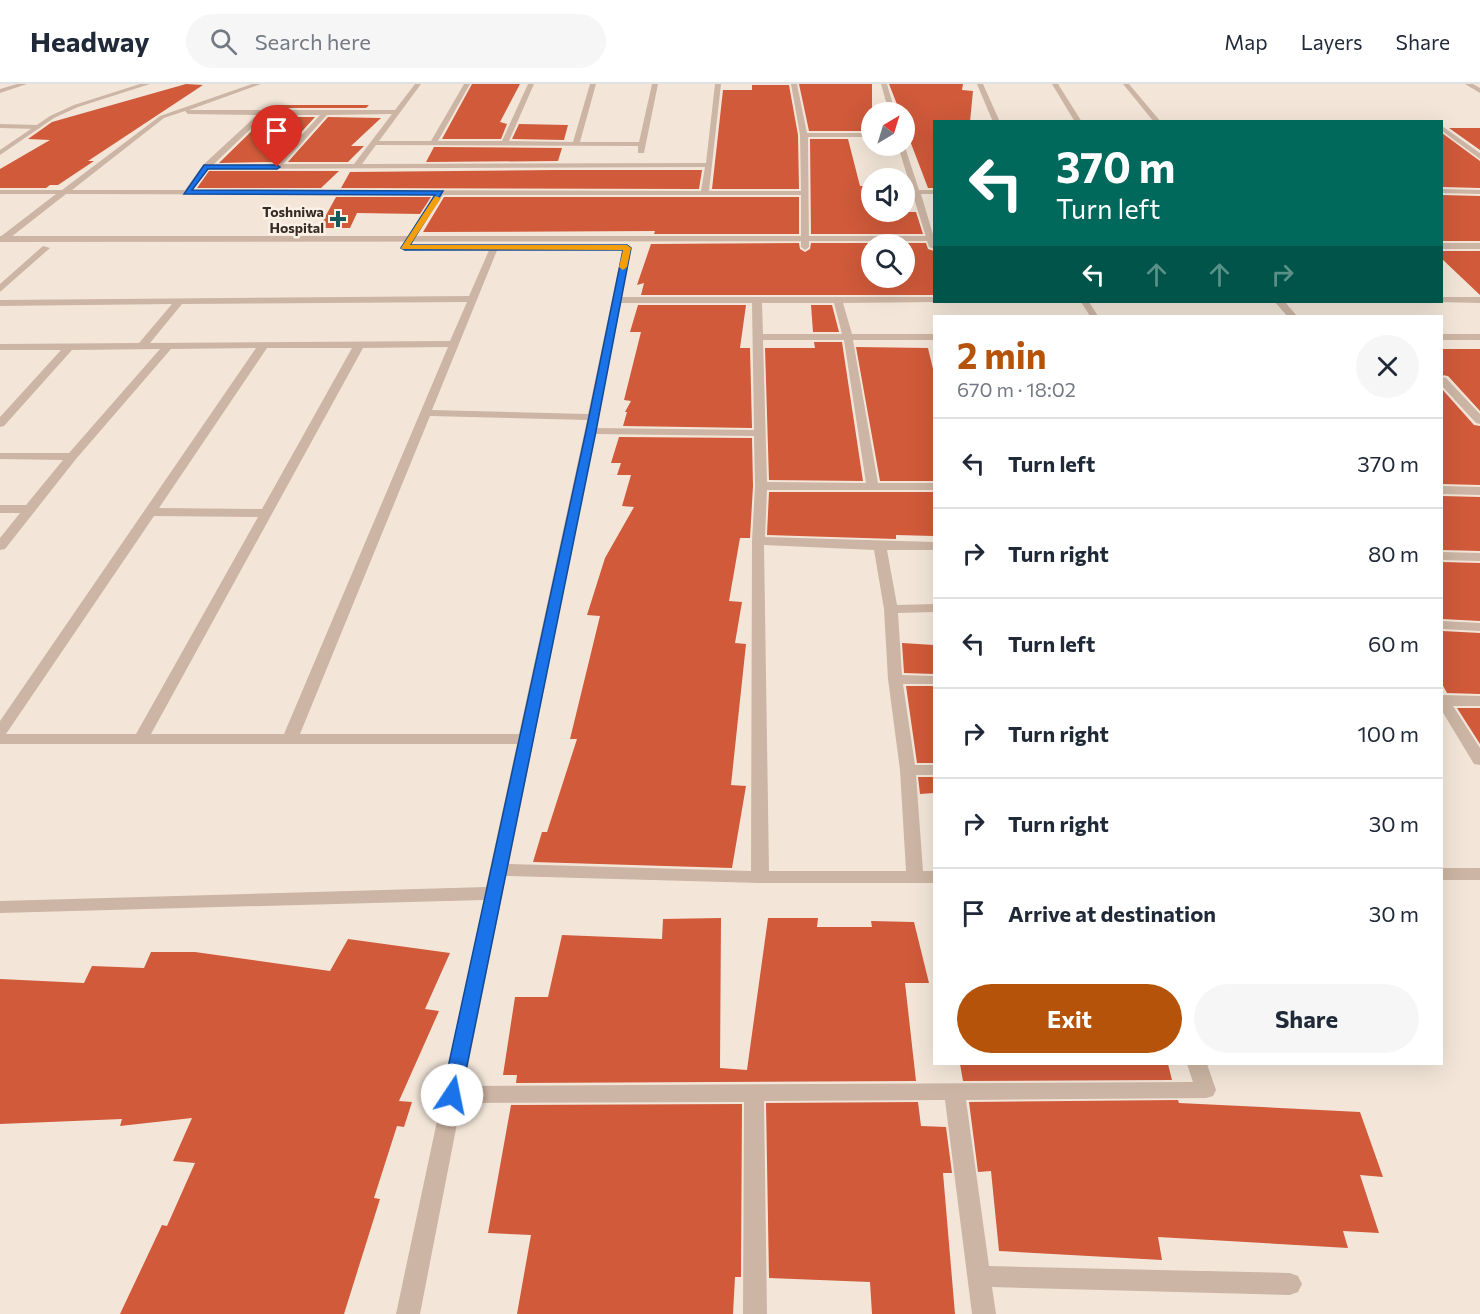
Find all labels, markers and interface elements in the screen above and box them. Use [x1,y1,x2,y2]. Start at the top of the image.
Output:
search box [186,14,606,68]
text: Headway [30,24,150,58]
icon: search [207,25,240,58]
text: Search here [255,28,371,55]
text: Map [1224,29,1268,54]
text: Layers [1301,29,1363,54]
text: Share [1396,29,1450,54]
north arrow [861,102,915,156]
map controls [861,102,915,288]
pin [251,105,302,167]
icon: arrive [260,114,293,147]
text: 370 m [1056,140,1175,192]
icon: left [957,144,1035,222]
button: sound [861,168,915,222]
text: Turn left [1056,192,1160,225]
place label: Toshniwa Hospital [262,203,324,236]
marker: Toshniwa Hospital [329,210,347,228]
button: search [861,234,915,288]
icon: left [1077,258,1110,291]
icon: ahead [1140,258,1173,291]
icon: ahead [1203,258,1236,291]
icon: right [1266,258,1299,291]
text: 2 min [957,332,1047,376]
button: close [1356,335,1419,398]
text: 670 m · 18:02 [957,377,1076,401]
icon: left [957,447,990,480]
text: Turn left [1008,450,1095,477]
text: 370 m [1357,450,1419,477]
icon: right [957,537,990,570]
text: Turn right [1008,540,1109,567]
text: 80 m [1368,540,1419,567]
icon: left [957,627,990,660]
text: Turn left [1008,630,1095,657]
text: 60 m [1368,630,1419,657]
icon: right [957,717,990,750]
text: Turn right [1008,720,1109,747]
text: 100 m [1357,720,1419,747]
icon: right [957,807,990,840]
text: Turn right [1008,810,1109,837]
text: 30 m [1369,810,1419,837]
icon: arrive [957,897,990,930]
text: Arrive at destination [1008,900,1216,927]
text: 30 m [1369,900,1419,927]
button: Exit [957,984,1182,1053]
button: Share [1194,984,1419,1053]
position arrow [420,1063,484,1127]

